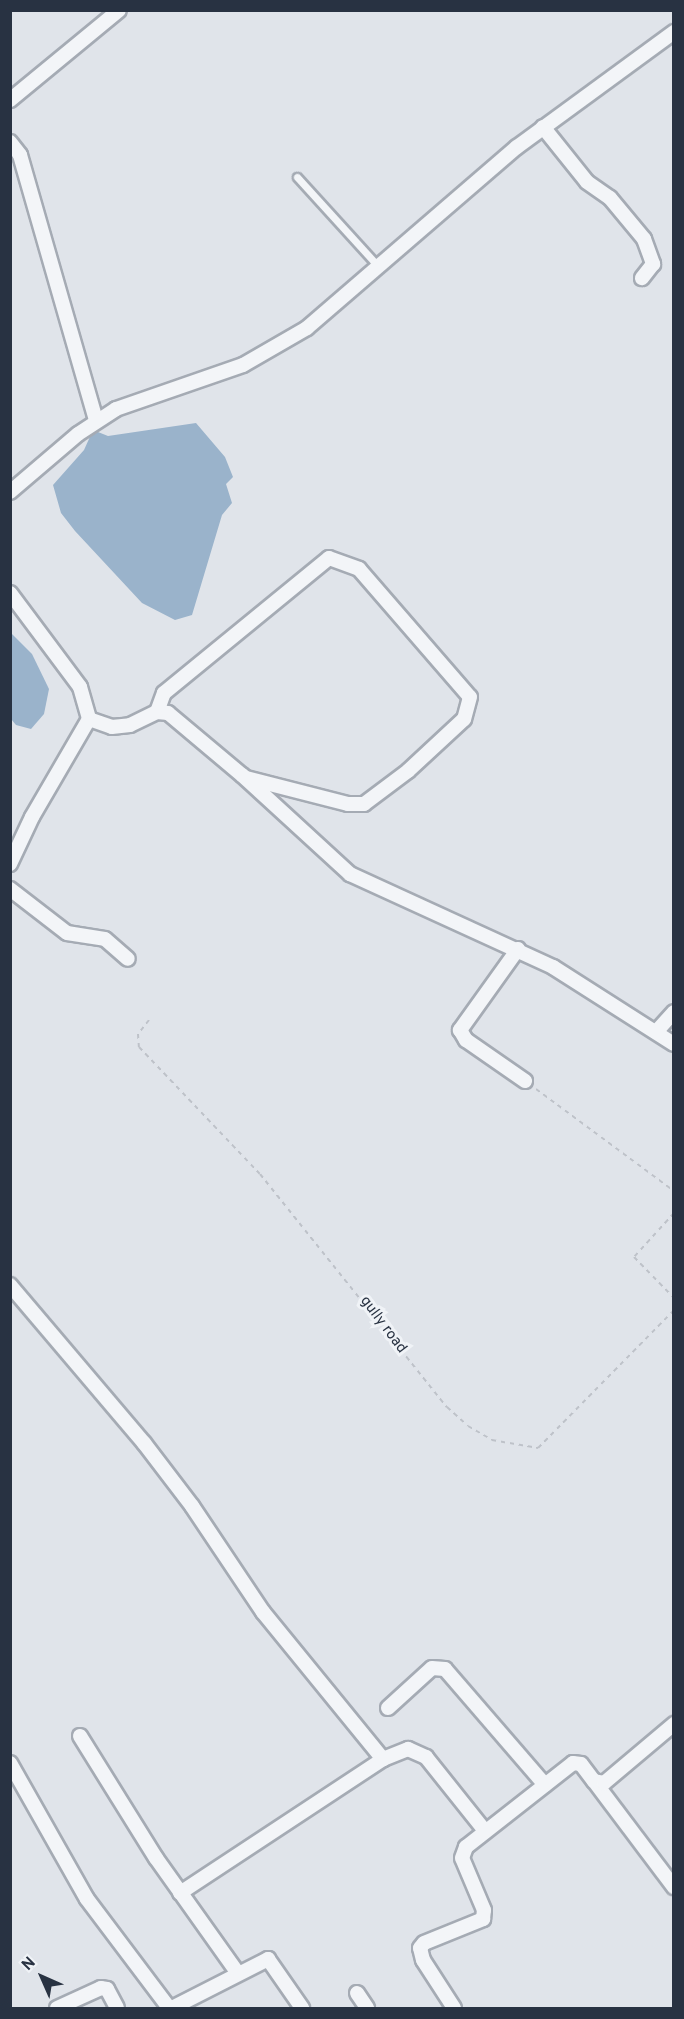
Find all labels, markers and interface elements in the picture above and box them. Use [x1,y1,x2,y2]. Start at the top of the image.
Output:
street label: gully road [356,1293,410,1357]
north arrow [12,1947,72,2007]
text: N [18,1953,40,1975]

